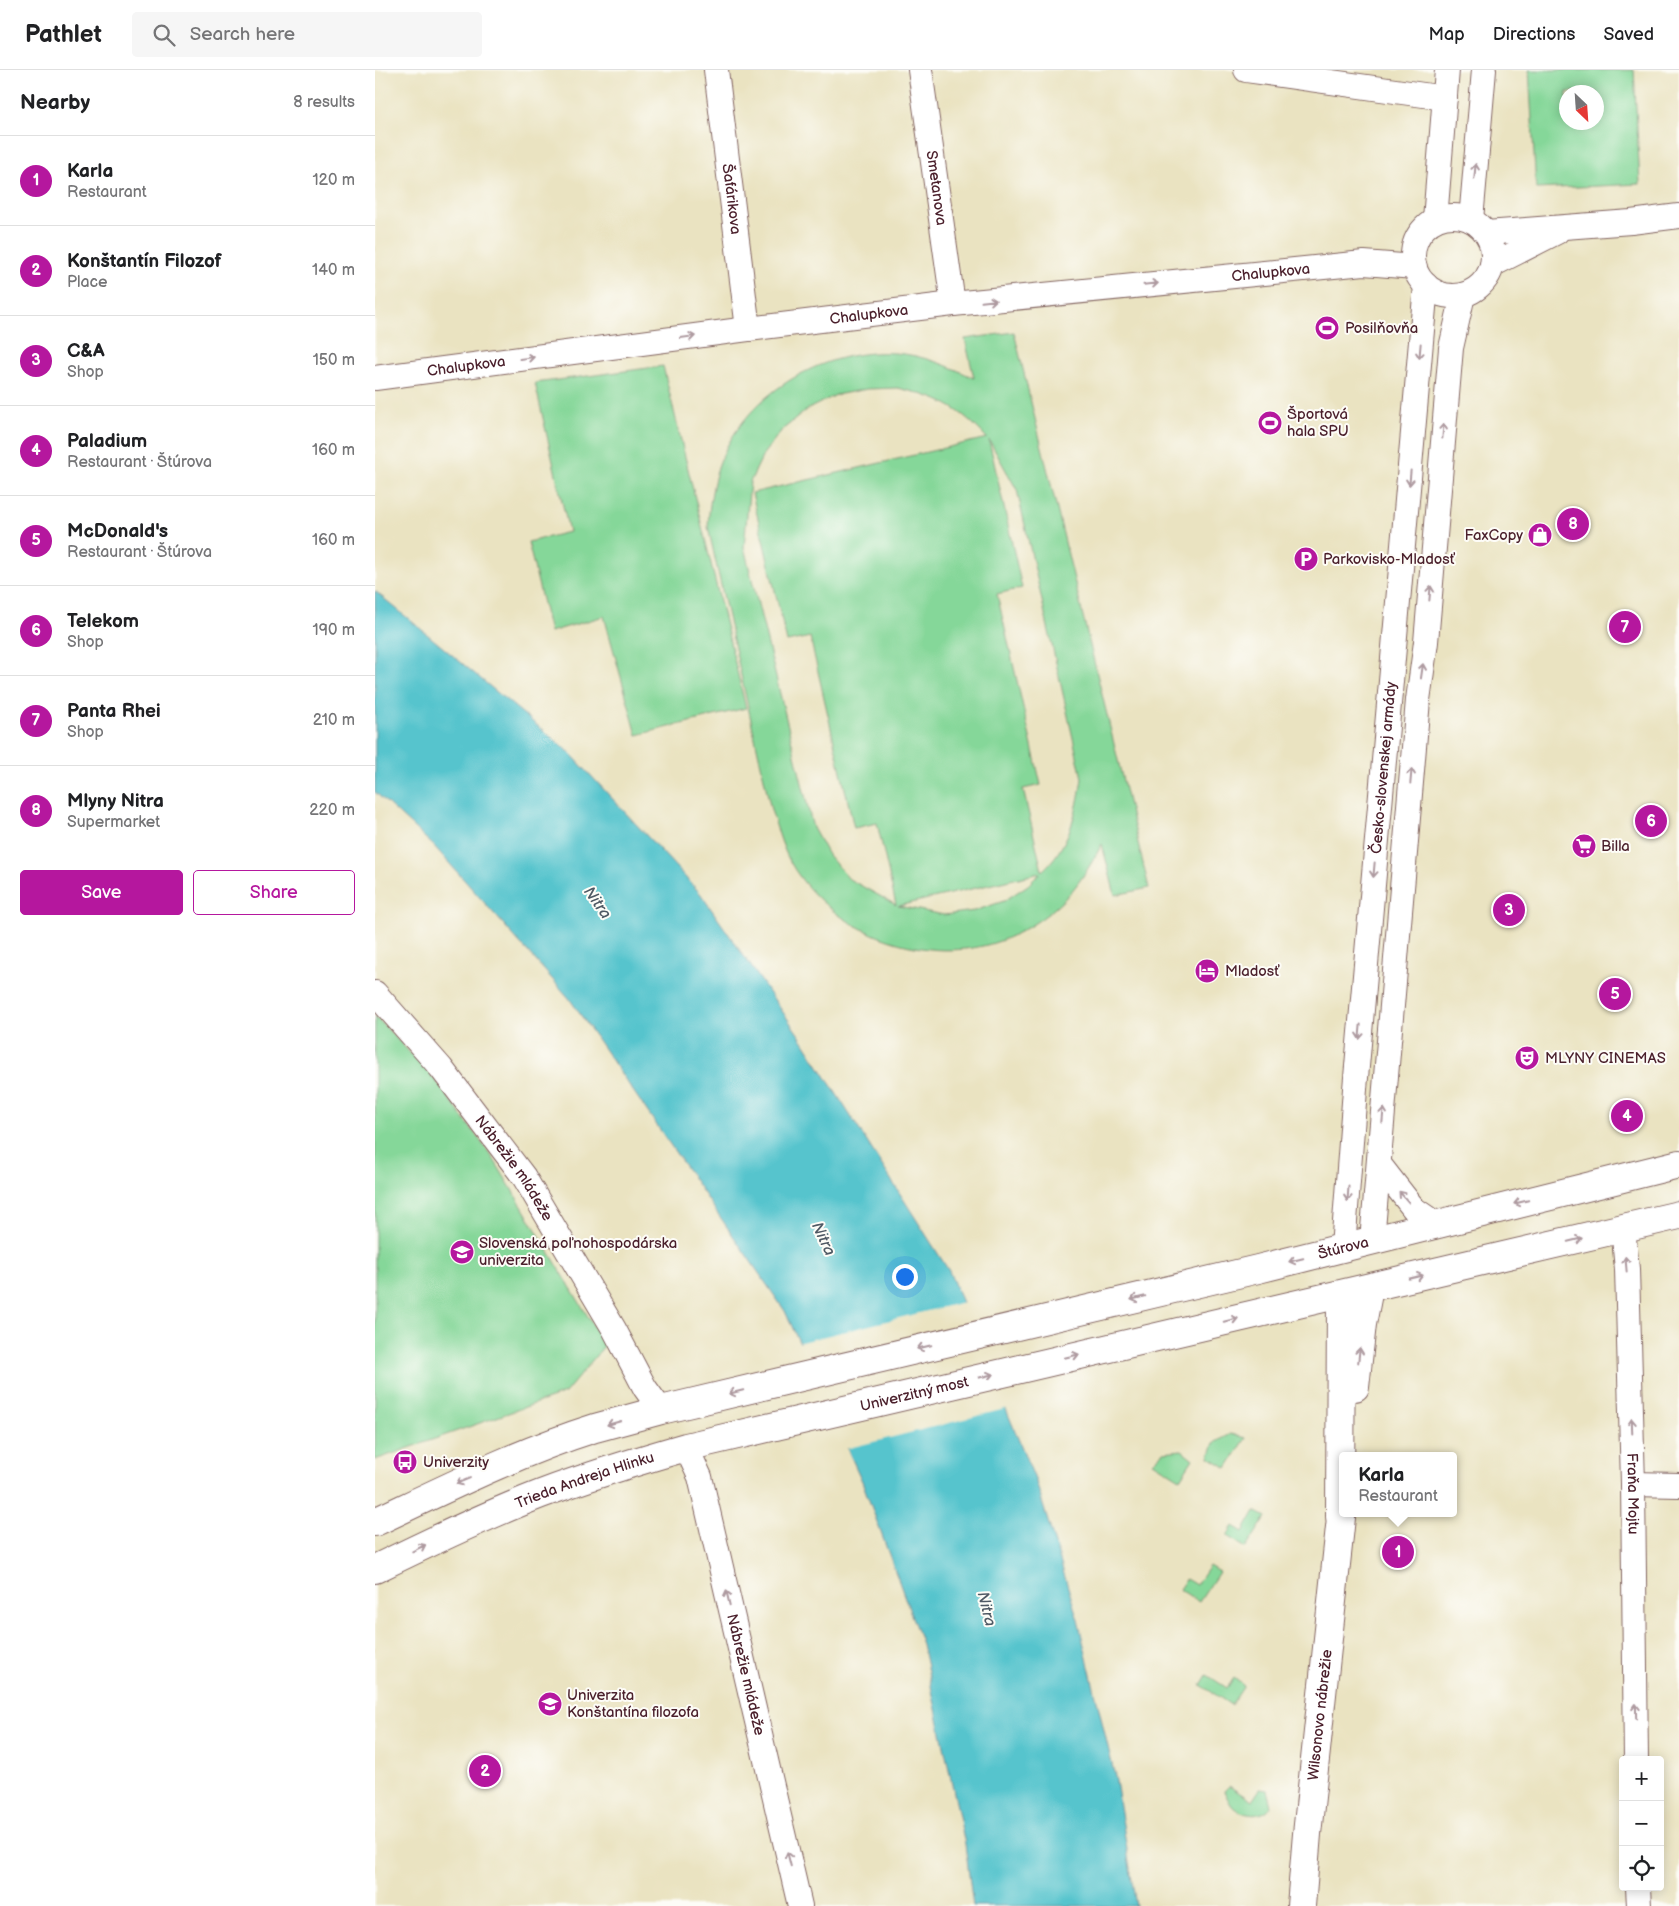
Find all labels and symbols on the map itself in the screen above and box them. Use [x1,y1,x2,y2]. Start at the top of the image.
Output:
north arrow [1559,85,1604,130]
street label: Smetanova [922,149,951,227]
street label: Šafárikova [718,163,746,235]
one-way arrow [1470,164,1480,180]
street label: Chalupkova [1230,259,1311,286]
one-way arrow [1142,279,1158,289]
one-way arrow [981,296,997,306]
street label: Chalupkova [829,300,909,328]
sports icon: Posilňovňa [1314,315,1340,341]
place label: Posilňovňa [1345,319,1418,338]
one-way arrow [680,331,696,341]
one-way arrow [1416,343,1425,359]
street label: Chalupkova [426,351,507,381]
one-way arrow [519,353,535,363]
place label: Športová hala SPU [1287,405,1349,441]
sports icon: Športová hala SPU [1257,410,1283,436]
one-way arrow [1438,423,1447,439]
one-way arrow [1405,470,1414,486]
pin: 8 [1557,505,1589,543]
shop icon: FaxCopy [1527,522,1553,548]
place label: FaxCopy [1465,526,1523,545]
parking icon: Parkovisko-Mladosť [1293,546,1319,572]
place label: Parkovisko-Mladosť [1323,550,1456,569]
one-way arrow [1425,585,1434,601]
pin: 7 [1609,608,1641,646]
one-way arrow [1417,663,1427,679]
street label: Česko-slovenskej armády [1366,680,1400,855]
one-way arrow [1407,768,1416,784]
pin: 6 [1635,802,1667,840]
supermarket icon: Billa [1571,833,1597,859]
place label: Billa [1601,837,1630,856]
one-way arrow [1369,862,1379,878]
water label: Nitra [579,883,615,923]
pin: 3 [1493,891,1525,929]
hotel icon: Mladosť [1194,958,1220,984]
place label: Mladosť [1225,962,1280,981]
pin: 5 [1599,975,1631,1013]
one-way arrow [1355,1023,1365,1039]
theatre icon: MLYNY CINEMAS [1514,1045,1540,1071]
place label: MLYNY CINEMAS [1545,1049,1666,1068]
pin: 4 [1611,1097,1643,1135]
one-way arrow [1378,1108,1388,1124]
street label: Nábrežie mládeže [471,1112,557,1224]
one-way arrow [1343,1185,1352,1201]
one-way arrow [1398,1191,1410,1204]
one-way arrow [1513,1198,1529,1208]
water label: Nitra [807,1219,839,1259]
street label: Štúrova [1316,1232,1371,1263]
place label: Slovenská poľnohospodárska univerzita [479,1234,677,1270]
one-way arrow [1566,1235,1582,1244]
school or university icon: Slovenská poľnohospodárska univerzita [449,1239,475,1265]
one-way arrow [1288,1256,1304,1265]
one-way arrow [1621,1256,1631,1272]
your location [892,1264,918,1290]
one-way arrow [1408,1272,1424,1281]
one-way arrow [1130,1294,1146,1303]
one-way arrow [1222,1315,1238,1324]
one-way arrow [916,1343,932,1352]
one-way arrow [1354,1347,1364,1363]
one-way arrow [1064,1351,1080,1360]
one-way arrow [978,1371,994,1380]
street label: Univerzitný most [858,1372,971,1416]
one-way arrow [728,1387,744,1397]
one-way arrow [1627,1418,1636,1434]
one-way arrow [607,1419,623,1428]
street label: Trieda Andreja Hlinku [512,1447,656,1513]
bus stop icon: Univerzity [392,1449,418,1475]
place label: Univerzity [423,1453,489,1472]
street label: Fraňa Mojtu [1623,1453,1643,1535]
one-way arrow [456,1477,471,1487]
pin: 1 [1382,1533,1414,1571]
one-way arrow [411,1543,426,1552]
water label: Nitra [973,1590,999,1628]
one-way arrow [723,1591,732,1607]
street label: Nábrežie mládeže [723,1612,769,1737]
street label: Wilsonovo nábrežie [1303,1648,1336,1781]
place label: Univerzita Konštantína filozofa [567,1686,699,1722]
school or university icon: Univerzita Konštantína filozofa [537,1691,563,1717]
one-way arrow [1631,1703,1641,1720]
pin: 2 [469,1752,501,1790]
one-way arrow [784,1851,793,1867]

